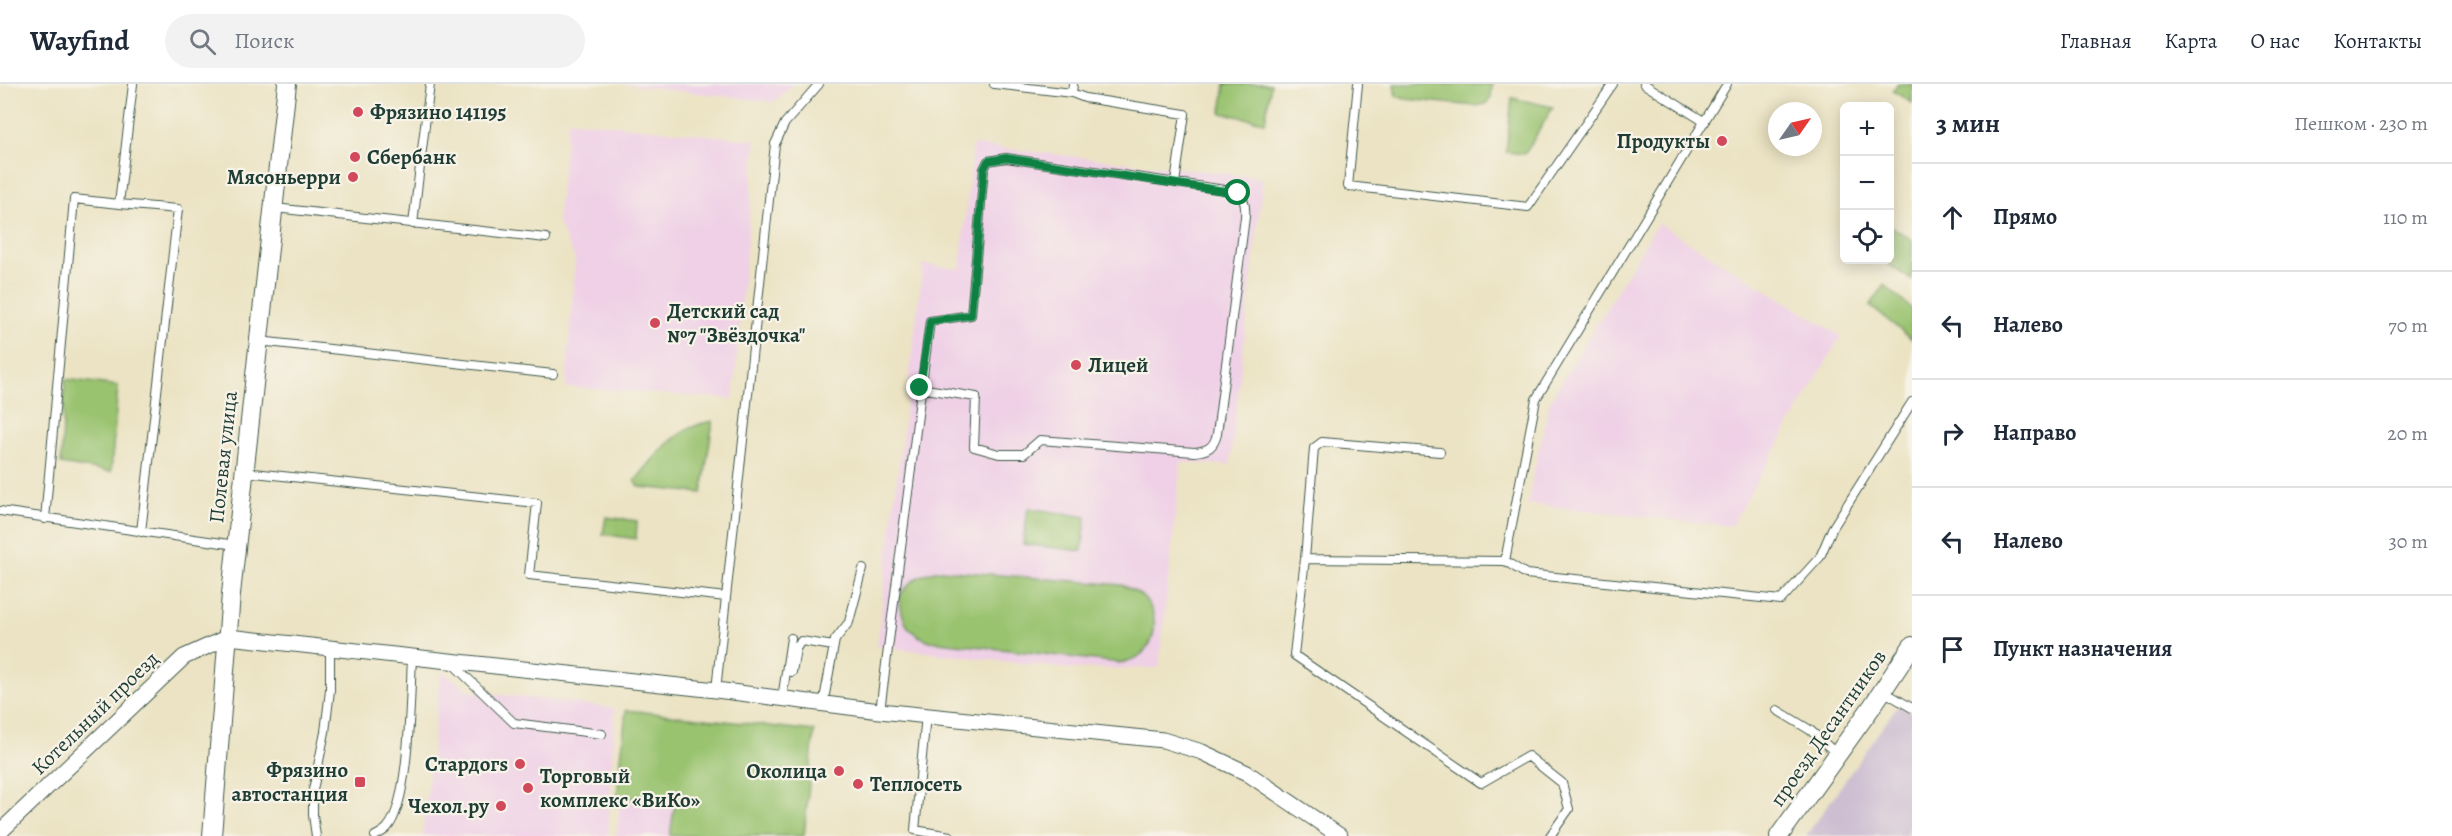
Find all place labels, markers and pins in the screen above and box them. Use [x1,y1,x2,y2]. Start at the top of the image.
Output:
place label: Фрязино 141195 [370,98,507,126]
marker: Фрязино 141195 [351,105,365,119]
place label: Продукты [1616,127,1710,155]
marker: Продукты [1715,134,1729,148]
place label: Сбербанк [367,143,456,171]
marker: Сбербанк [348,150,362,164]
place label: Мясоньерри [227,163,341,191]
marker: Мясоньерри [346,170,360,184]
place label: Детский сад №7 "Звёздочка" [667,297,806,349]
marker: Детский сад №7 "Звёздочка" [648,316,662,330]
place label: Лицей [1088,351,1149,379]
marker: Лицей [1069,358,1083,372]
place label: Стардогs [425,750,508,778]
place label: Фрязино автостанция [231,756,348,808]
marker: Стардогs [513,757,527,771]
place label: Околица [746,757,827,785]
place label: Торговый комплекс «ВиКо» [540,762,700,814]
marker: Околица [832,764,846,778]
place label: Теплосеть [870,770,962,798]
marker: Фрязино автостанция [353,775,367,789]
marker: Теплосеть [851,777,865,791]
marker: Торговый комплекс «ВиКо» [521,781,535,795]
place label: Чехол.ру [408,792,490,820]
marker: Чехол.ру [494,799,508,813]

